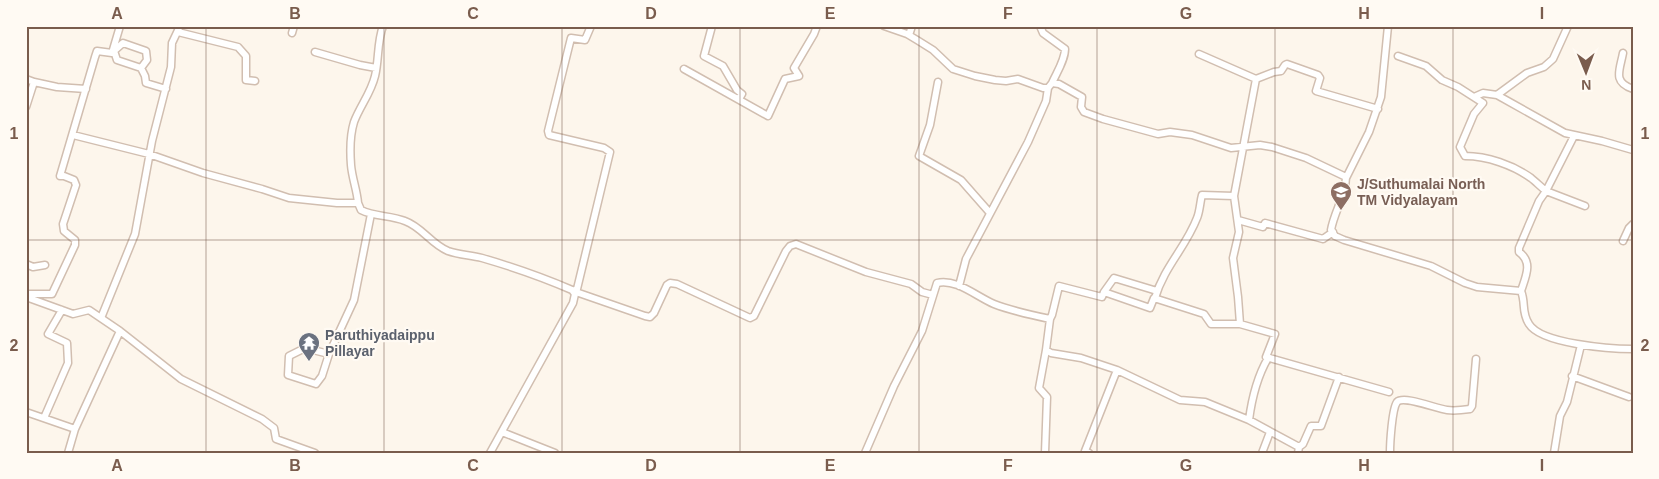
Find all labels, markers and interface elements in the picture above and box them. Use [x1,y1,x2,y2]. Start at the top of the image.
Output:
text: A [111,5,123,22]
text: B [289,5,301,22]
text: C [467,5,479,22]
text: D [645,5,657,22]
text: E [825,5,836,22]
text: F [1003,5,1013,22]
text: G [1180,5,1192,22]
text: H [1358,5,1370,22]
text: I [1540,5,1544,22]
north arrow [1562,48,1612,98]
text: N [1581,77,1591,93]
text: 1 [10,125,19,142]
text: 1 [1641,125,1650,142]
place label: J/Suthumalai North TM Vidyalayam [1357,176,1485,208]
school or university icon: J/Suthumalai North TM Vidyalayam [1329,180,1353,211]
place label: Paruthiyadaippu Pillayar [325,327,435,359]
temple icon: Paruthiyadaippu Pillayar [297,331,321,362]
text: 2 [10,337,19,354]
text: 2 [1641,337,1650,354]
text: A [111,457,123,474]
text: B [289,457,301,474]
text: C [467,457,479,474]
text: D [645,457,657,474]
text: E [825,457,836,474]
text: F [1003,457,1013,474]
text: G [1180,457,1192,474]
text: H [1358,457,1370,474]
text: I [1540,457,1544,474]

